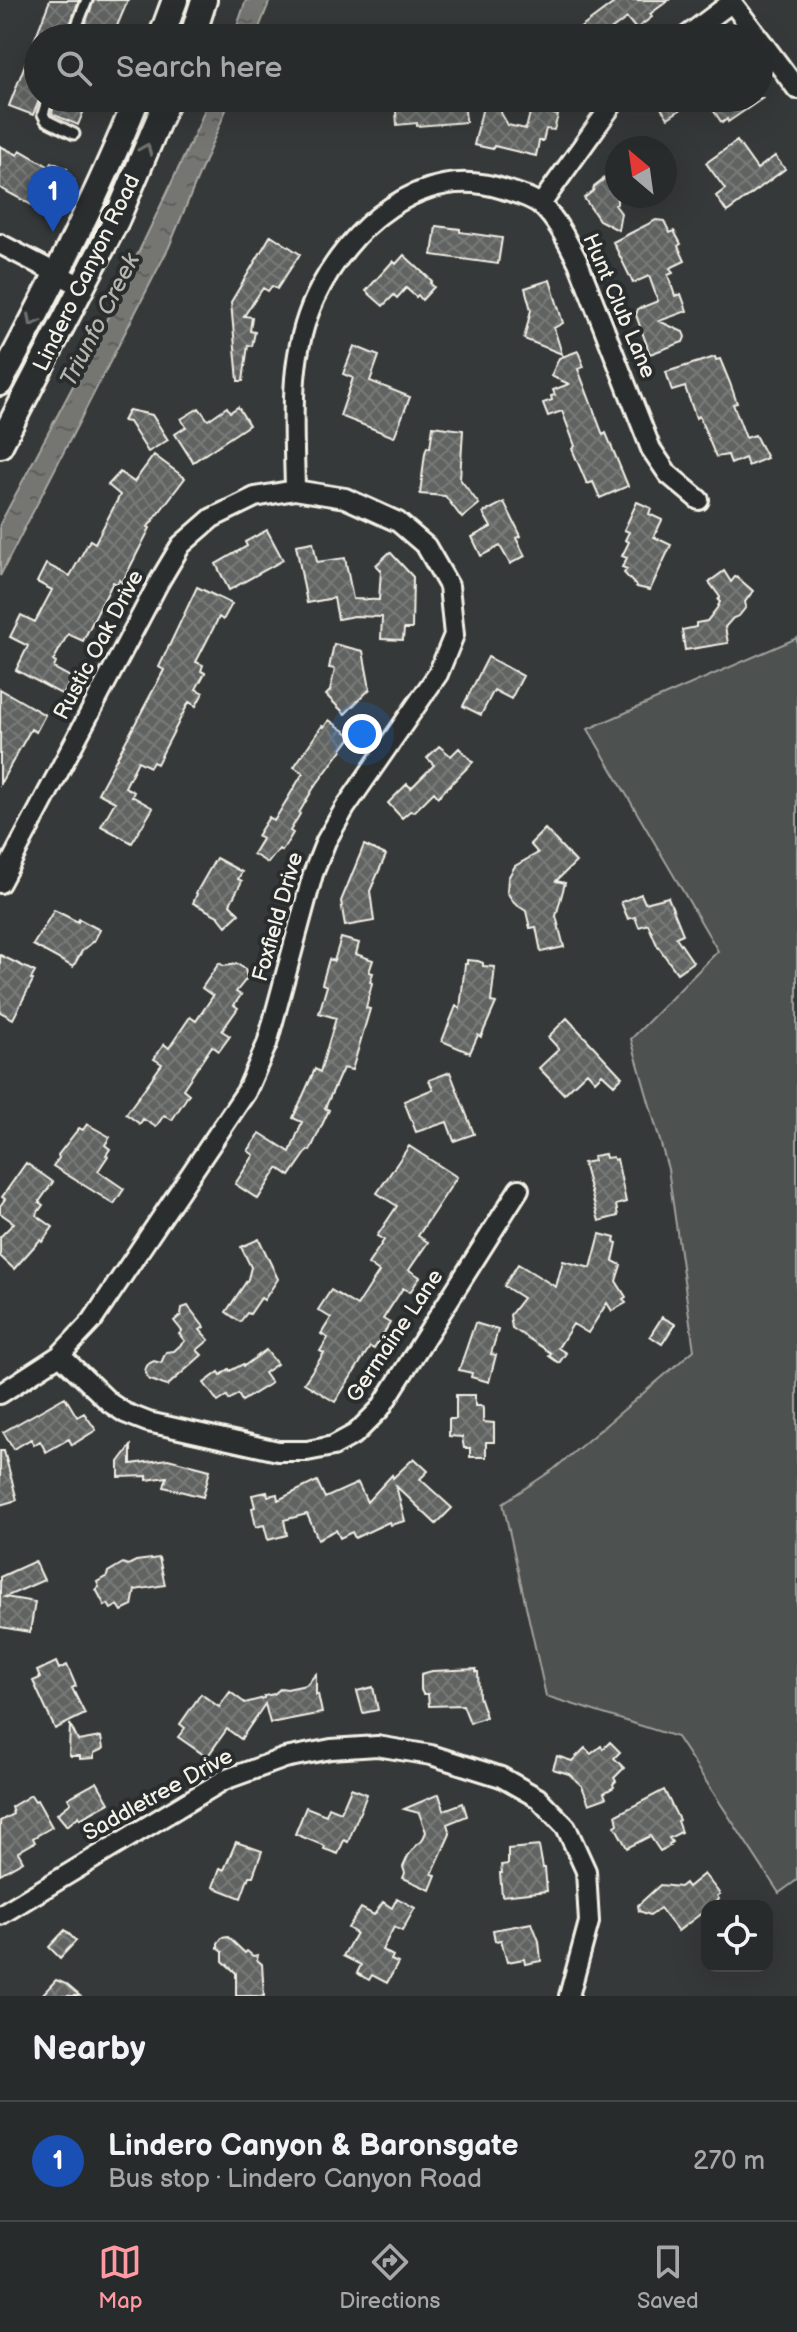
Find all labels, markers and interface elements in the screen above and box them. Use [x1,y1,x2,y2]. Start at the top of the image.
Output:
search box [24,24,773,112]
icon: search [52,46,96,90]
text: Search here [116,50,282,86]
north arrow [605,136,677,208]
one-way arrow [136,143,153,157]
pin: 1 [27,166,79,232]
street label: Lindero Canyon Road [28,170,146,376]
street label: Hunt Club Lane [576,230,662,382]
water label: Triunfo Creek [54,247,147,391]
one-way arrow [27,312,42,327]
street label: Rustic Oak Drive [48,566,150,724]
your location [342,714,382,754]
street label: Foxfield Drive [247,849,309,985]
street label: Germaine Lane [341,1264,449,1408]
street label: Saddletree Drive [79,1743,237,1847]
map controls [701,1900,773,1972]
button: locate [701,1900,773,1972]
text: Nearby [32,2028,146,2069]
text: Lindero Canyon & Baronsgate [108,2128,518,2164]
text: 1 [53,2146,63,2177]
text: 270 m [693,2146,765,2177]
text: Bus stop · Lindero Canyon Road [108,2164,482,2195]
tab: Map [98,2240,143,2315]
tab: Directions [339,2240,440,2315]
tab: Saved [637,2240,699,2315]

